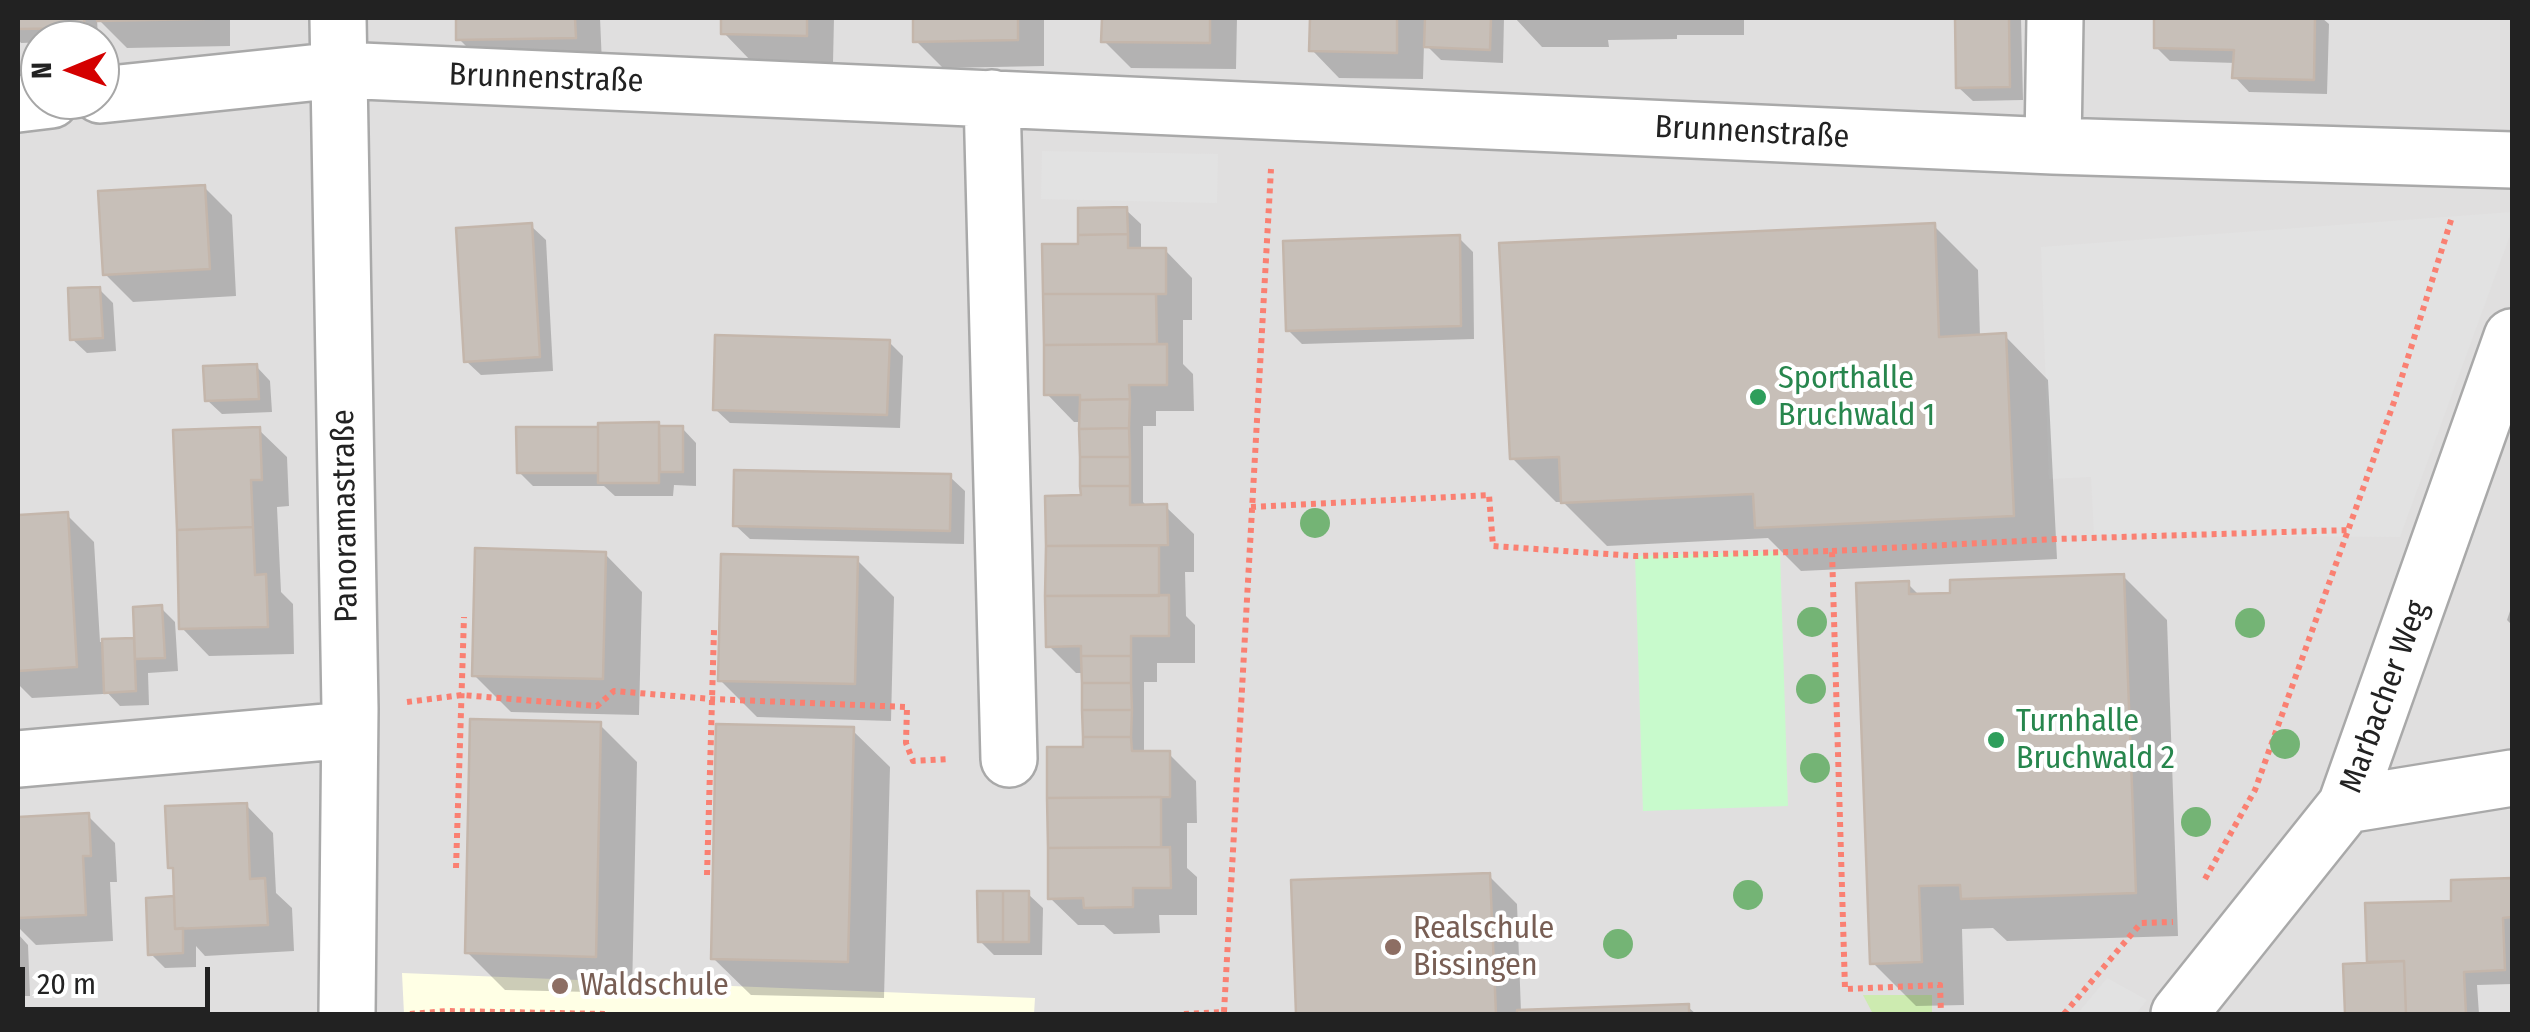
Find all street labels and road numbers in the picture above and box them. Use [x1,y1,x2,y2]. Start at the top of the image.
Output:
street label: Brunnenstraße [448,56,644,102]
street label: Brunnenstraße [1654,109,1850,157]
street label: Panoramastraße [325,409,367,623]
street label: Marbacher Weg [2332,596,2438,798]

